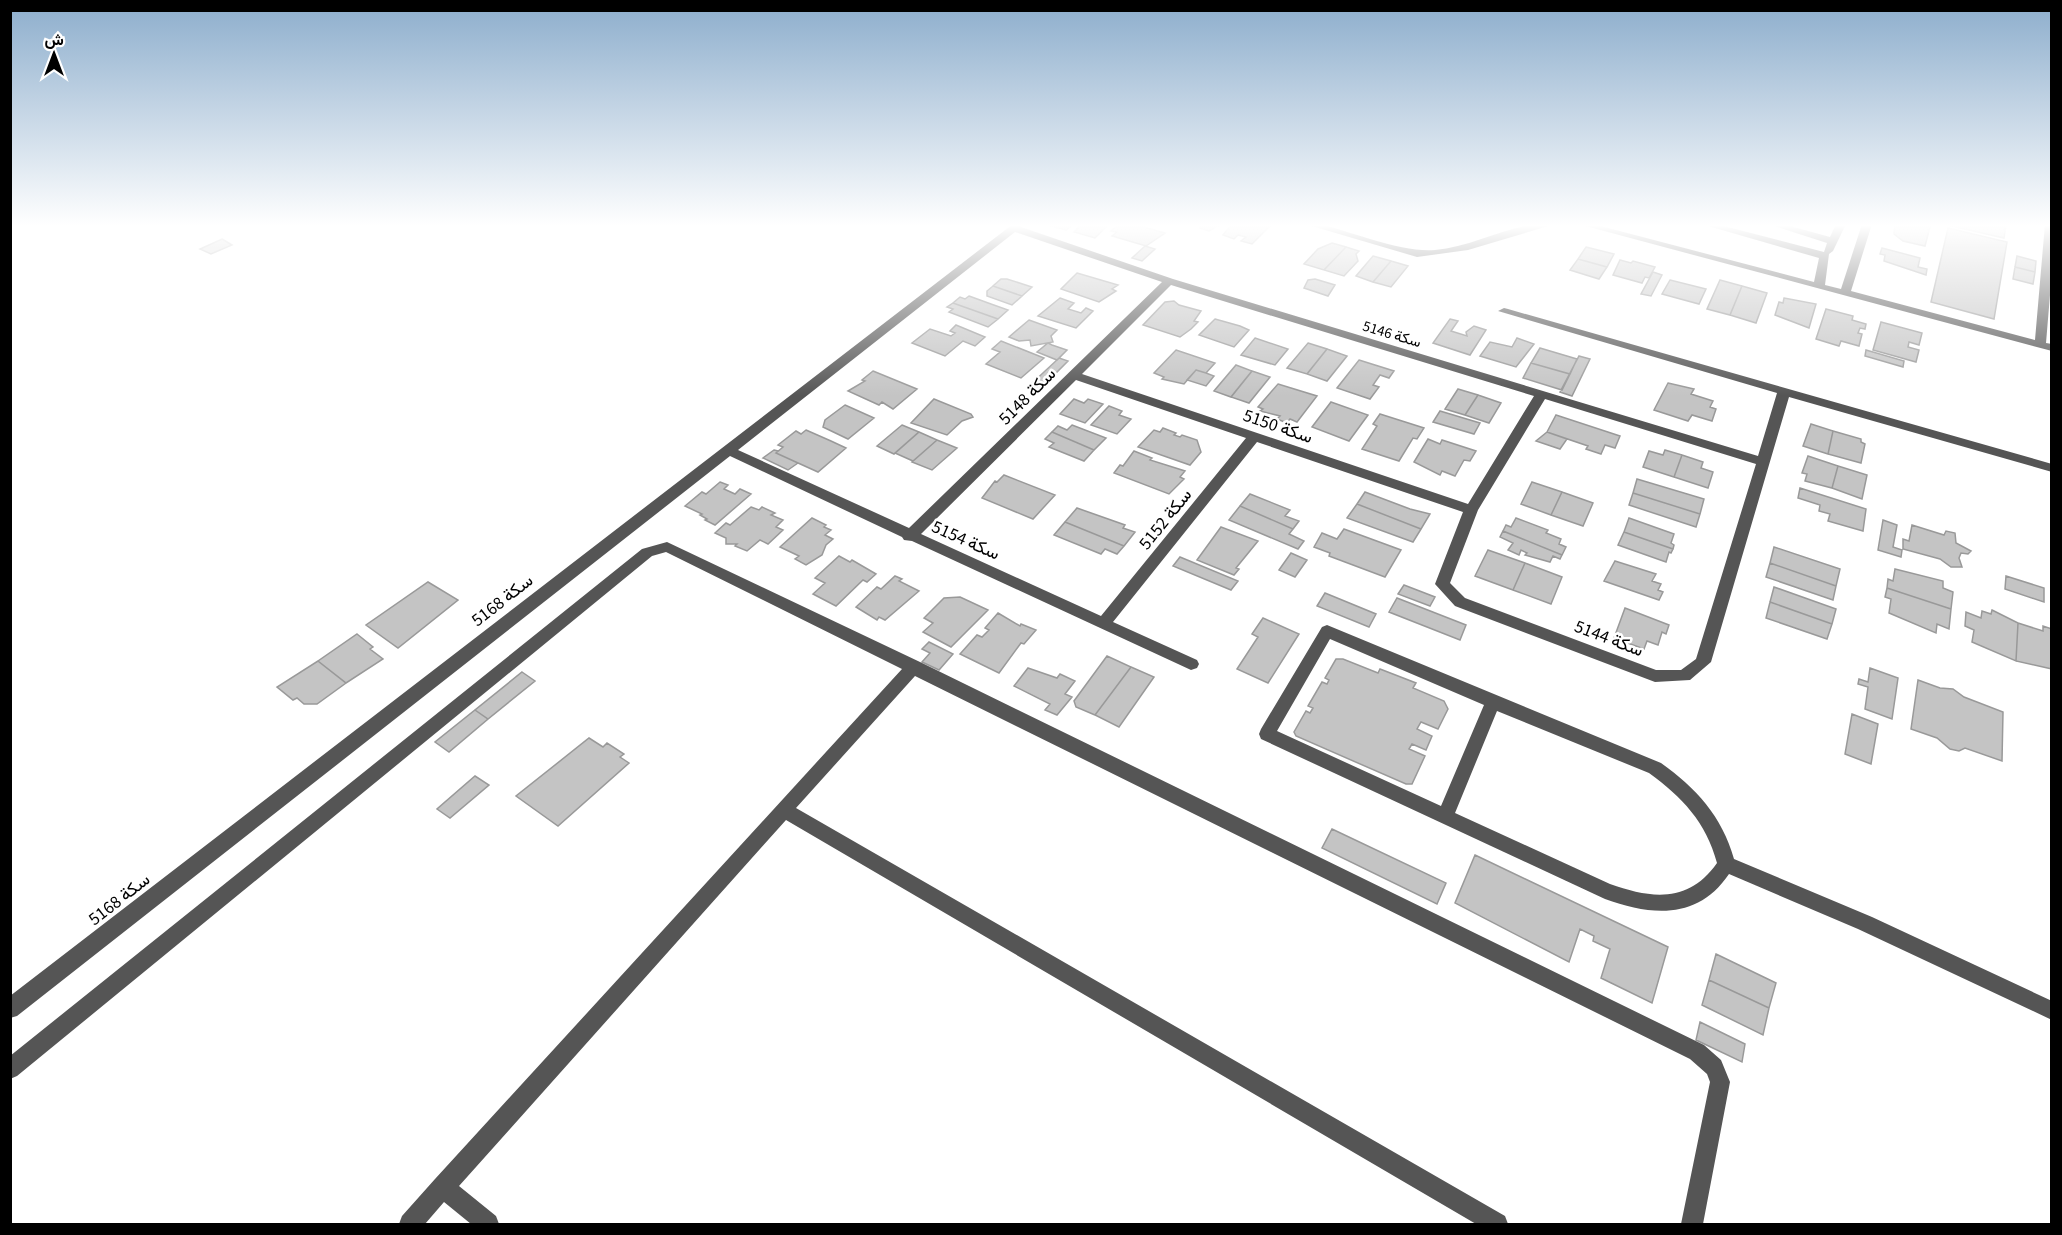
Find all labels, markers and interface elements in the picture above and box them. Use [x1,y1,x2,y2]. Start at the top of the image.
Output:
north arrow [24,24,84,84]
text: ش [44,29,64,51]
street label: سكة 5146 [1360,316,1424,353]
street label: سكة 5148 [993,362,1062,431]
street label: سكة 5150 [1240,403,1316,450]
street label: سكة 5152 [1133,483,1198,555]
street label: سكة 5154 [928,514,1004,567]
street label: سكة 5168 [466,568,538,632]
street label: سكة 5144 [1571,614,1647,663]
street label: سكة 5168 [83,867,155,931]

